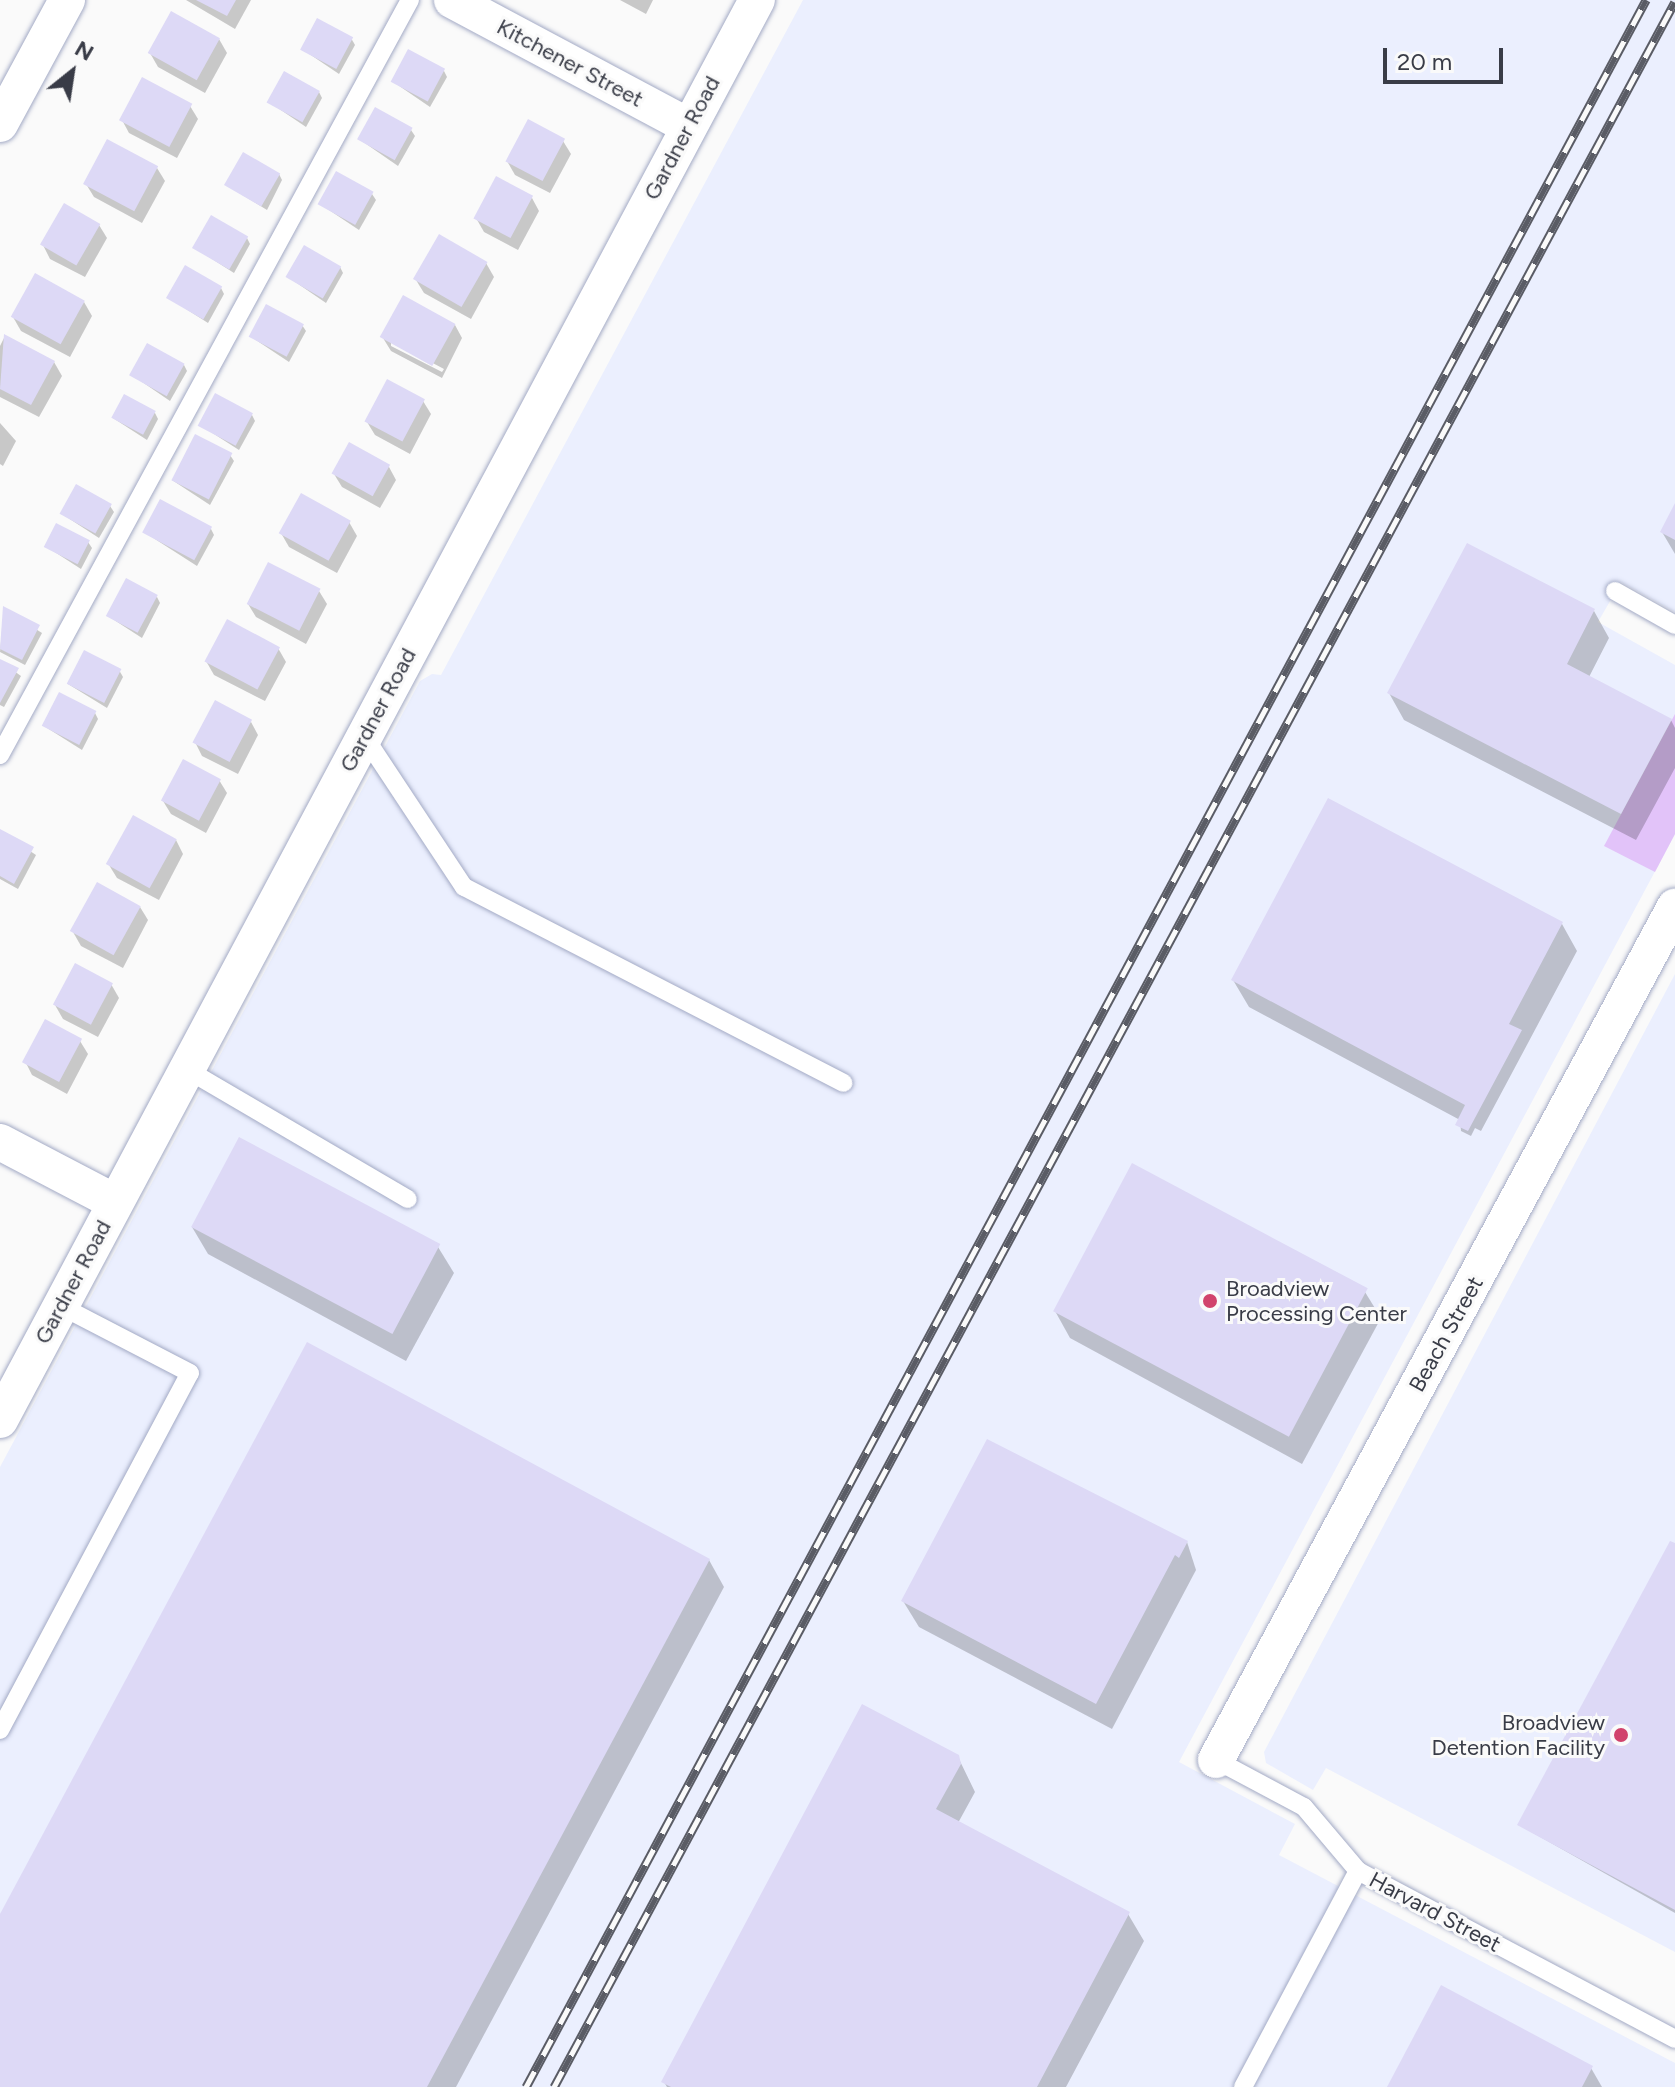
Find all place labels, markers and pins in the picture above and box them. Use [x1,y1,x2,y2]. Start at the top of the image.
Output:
place label: Broadview Processing Center [1226,1275,1407,1326]
marker: Broadview Processing Center [1201,1292,1219,1310]
place label: Broadview Detention Facility [1432,1709,1605,1760]
marker: Broadview Detention Facility [1612,1726,1630,1744]

